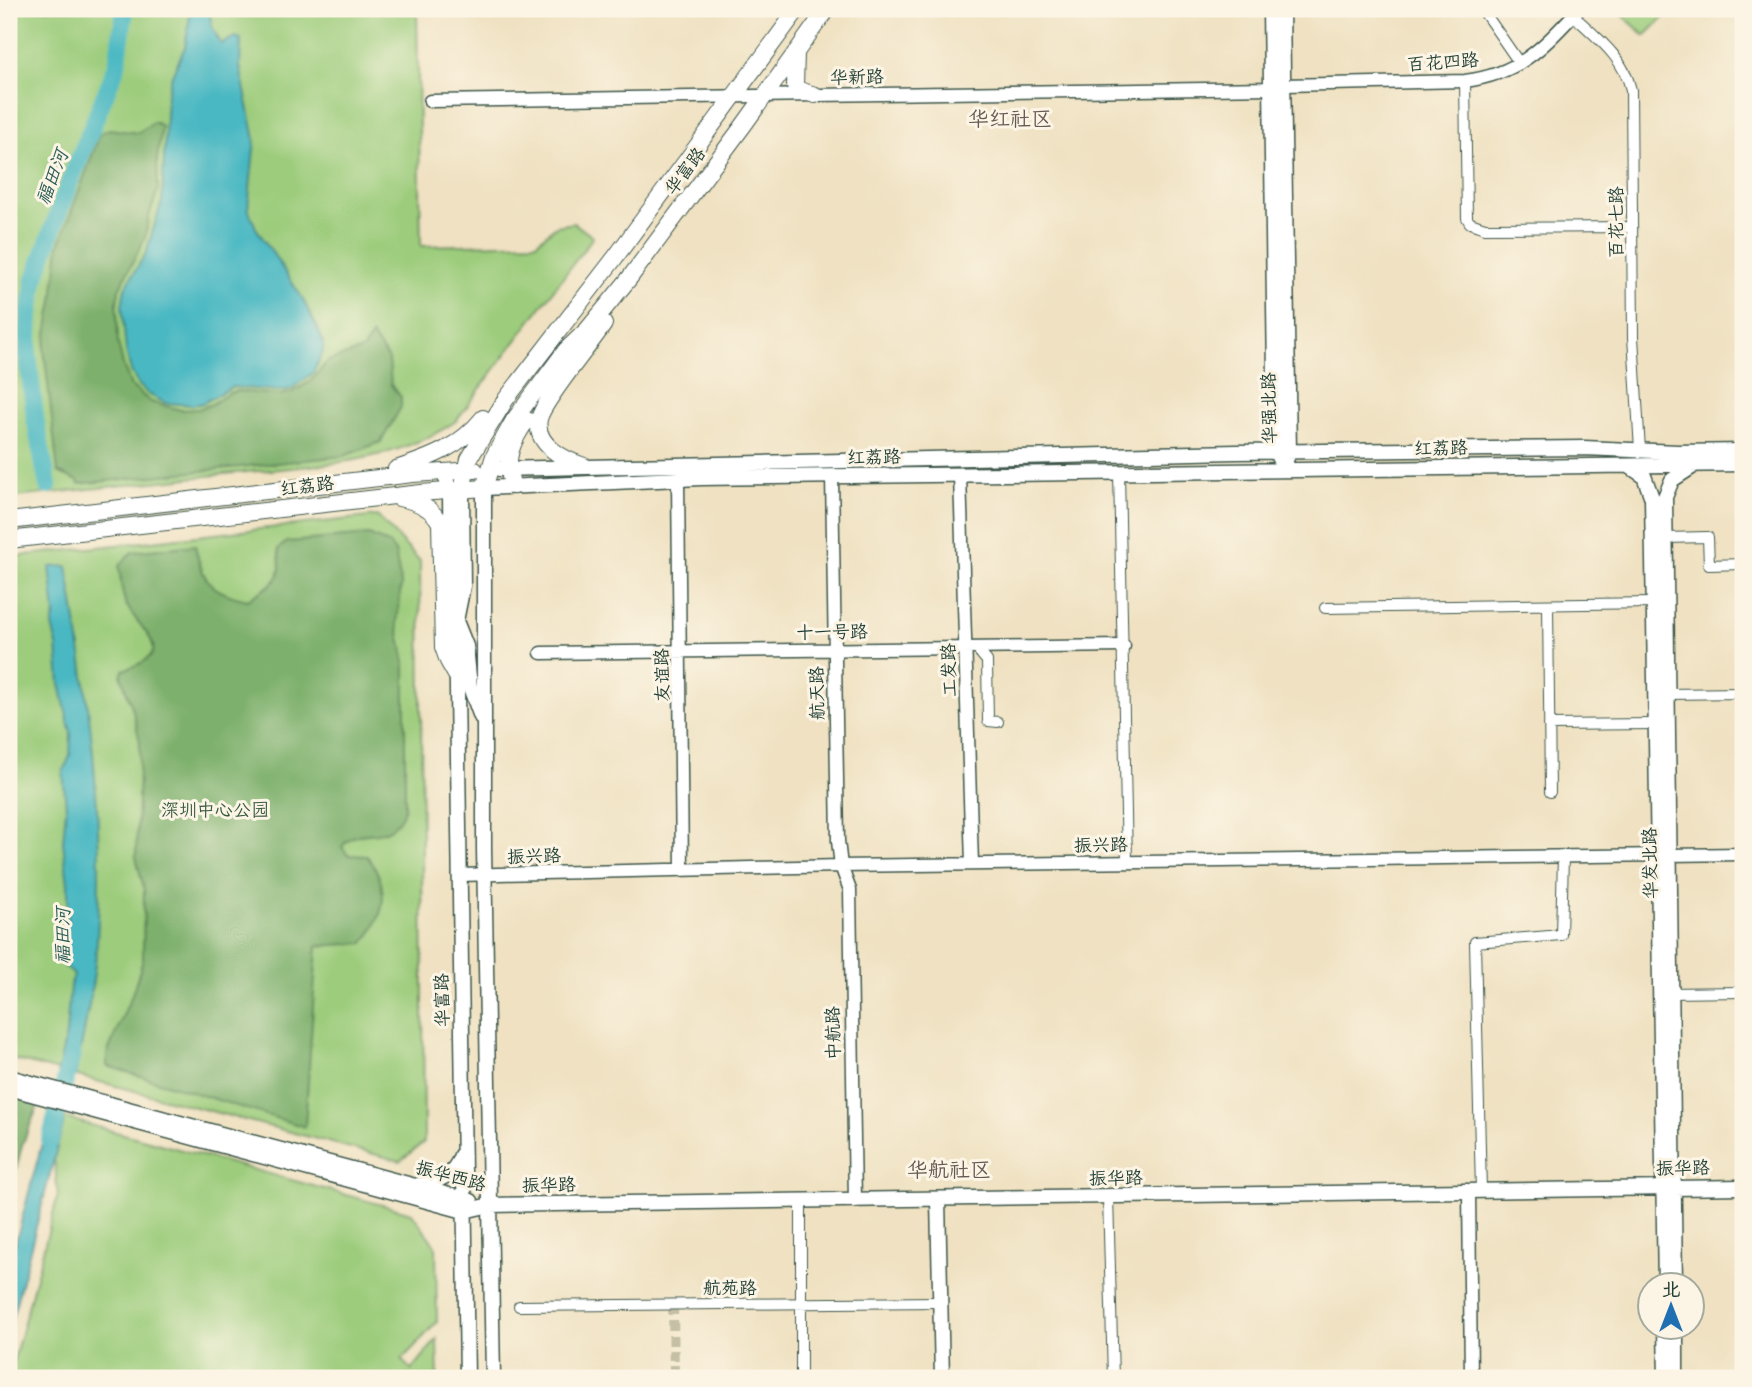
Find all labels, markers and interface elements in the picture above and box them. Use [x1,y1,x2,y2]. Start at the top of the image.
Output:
street label: 百花四路 [1406,48,1480,76]
street label: 华新路 [830,65,884,89]
district label: 华红社区 [968,105,1052,133]
street label: 华富路 [659,142,711,200]
water label: 福田河 [30,143,75,208]
street label: 百花七路 [1604,186,1628,258]
street label: 华强北路 [1256,372,1282,444]
street label: 红荔路 [1414,436,1468,460]
street label: 红荔路 [847,445,901,469]
street label: 红荔路 [279,471,335,501]
street label: 十一号路 [796,619,868,645]
street label: 工发路 [936,643,962,697]
street label: 友谊路 [650,648,674,702]
street label: 航天路 [805,666,829,720]
park label: 深圳中心公园 [161,798,269,822]
street label: 华发北路 [1637,827,1663,899]
street label: 振兴路 [1074,833,1128,857]
street label: 振兴路 [507,843,561,869]
water label: 福田河 [50,905,75,965]
street label: 华富路 [430,973,454,1027]
street label: 中航路 [821,1006,845,1060]
street label: 振华西路 [413,1155,489,1197]
district label: 华航社区 [907,1156,991,1184]
street label: 振华路 [1656,1156,1710,1180]
street label: 振华路 [1089,1166,1143,1190]
street label: 振华路 [522,1173,576,1197]
north arrow [1636,1272,1706,1342]
street label: 航苑路 [703,1276,757,1300]
text: 北 [1661,1277,1681,1302]

